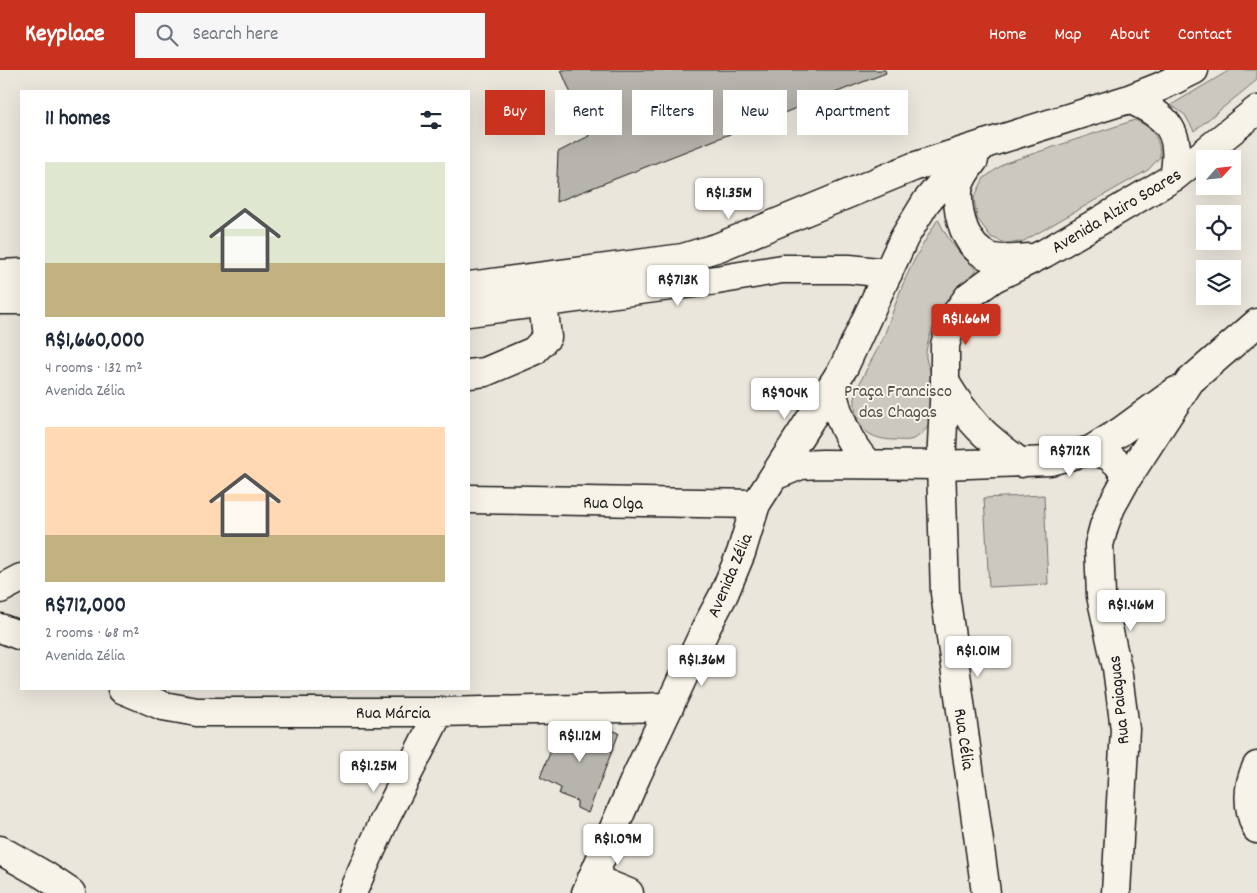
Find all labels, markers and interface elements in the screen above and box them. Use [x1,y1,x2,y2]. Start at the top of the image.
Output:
search box [135,13,485,58]
text: Keyplace [25,18,105,52]
icon: search [153,21,181,49]
text: Search here [193,22,278,49]
text: Home [989,23,1026,48]
text: Map [1054,23,1082,48]
text: About [1110,23,1150,48]
text: Contact [1178,23,1232,48]
chip: Buy [485,90,545,135]
chip: Rent [555,90,622,135]
chip: Filters [632,90,713,135]
chip: New [723,90,787,135]
chip: Apartment [797,90,908,135]
text: 11 homes [45,105,110,135]
icon: filters [417,106,445,134]
north arrow [1196,150,1241,195]
map controls [1196,150,1241,305]
street label: Avenida Alziro Soares [1048,163,1187,261]
pin: R$1.35M [683,178,775,220]
text: R$1.35M [706,182,752,205]
icon: home [200,195,290,285]
button: locate [1196,205,1241,250]
button: layers [1196,260,1241,305]
pin: R$713K [637,264,719,307]
text: R$713K [658,269,698,292]
pin: R$1.66M [920,304,1012,346]
text: R$1.66M [942,308,990,331]
text: R$1,660,000 [45,327,145,357]
text: 4 rooms · 132 m² [45,357,142,380]
pin: R$904K [744,378,826,420]
text: Avenida Zélia [45,380,125,403]
park label: Praça Francisco das Chagas [844,380,952,426]
text: R$904K [762,382,808,405]
pin: R$712K [1029,436,1111,478]
text: R$712K [1050,440,1090,463]
icon: home [200,460,290,550]
street label: Rua Olga [583,491,644,518]
street label: Avenida Zélia [702,529,761,622]
pin: R$1.46M [1085,590,1177,632]
text: R$712,000 [45,592,126,622]
text: R$1.46M [1108,594,1154,617]
text: 2 rooms · 68 m² [45,622,139,645]
pin: R$1.01M [932,636,1024,678]
text: R$1.01M [956,640,1000,663]
pin: R$1.36M [656,644,748,687]
text: Avenida Zélia [45,645,125,668]
text: R$1.36M [679,649,725,672]
street label: Rua Paiaguas [1103,654,1138,745]
street label: Rua Márcia [356,702,431,727]
street label: Rua Célia [946,707,979,772]
pin: R$1.12M [534,720,626,763]
text: R$1.12M [559,725,601,748]
pin: R$1.25M [328,750,420,793]
text: R$1.25M [351,755,397,778]
pin: R$1.09M [572,824,664,866]
text: R$1.09M [594,828,642,851]

